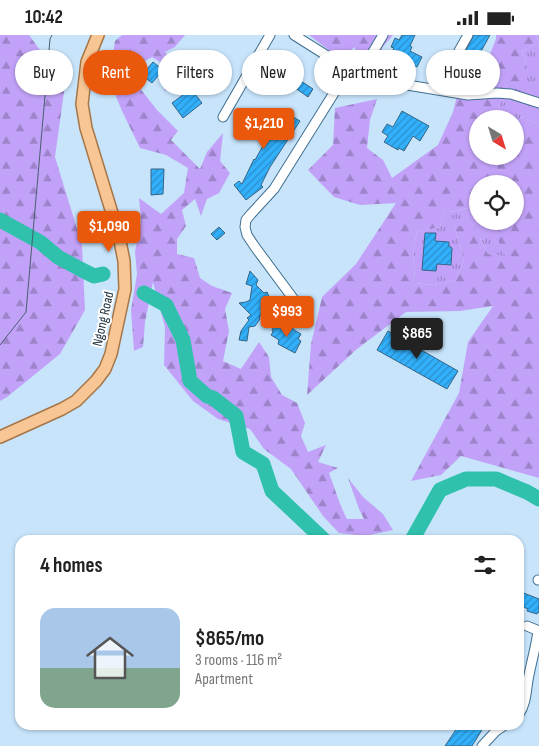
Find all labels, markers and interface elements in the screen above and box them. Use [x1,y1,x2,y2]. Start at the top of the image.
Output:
text: 10:42 [25,6,63,29]
chip: Buy [15,50,73,95]
chip: Rent [83,50,148,95]
chip: Filters [158,50,232,95]
chip: New [242,50,304,95]
chip: Apartment [314,50,416,95]
chip: House [426,50,500,95]
pin: $1,210 [223,107,305,150]
north arrow [469,110,524,165]
map controls [469,110,524,230]
text: $1,210 [244,114,284,133]
button: locate [469,175,524,230]
pin: $1,090 [68,211,150,253]
text: $1,090 [88,217,130,236]
street label: Ngong Road [88,290,118,348]
pin: $993 [257,295,317,338]
text: $993 [272,302,302,321]
pin: $865 [387,317,447,360]
text: $865 [402,324,432,343]
icon: filters [471,551,499,579]
text: 4 homes [40,553,103,578]
text: $865/mo [195,626,264,651]
icon: home [80,628,140,688]
text: 3 rooms · 116 m² [195,651,282,670]
text: Apartment [195,670,253,689]

